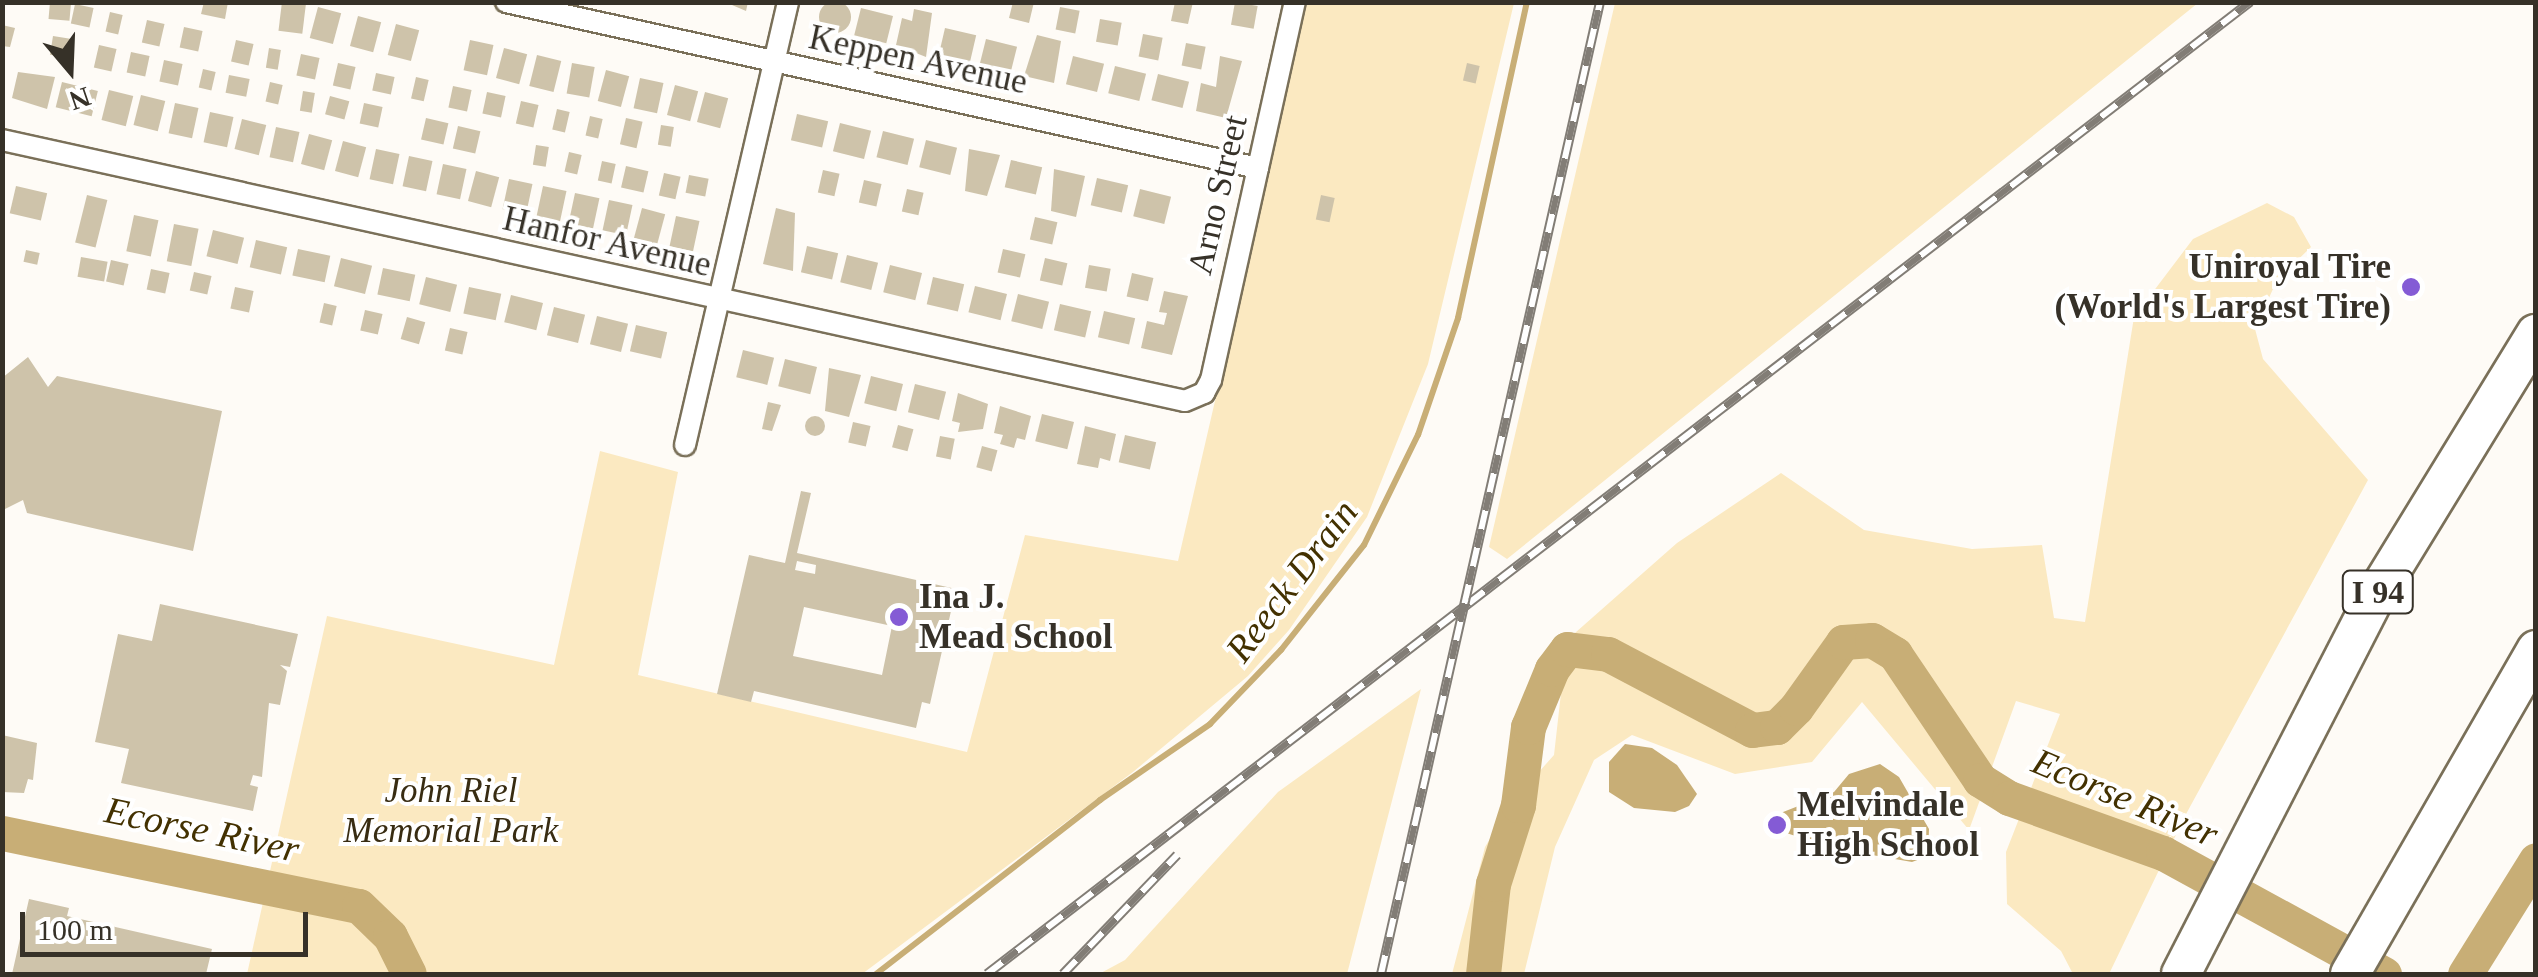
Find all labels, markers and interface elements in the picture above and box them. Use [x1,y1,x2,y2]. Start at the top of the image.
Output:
street label: Keppen Avenue [804,16,1032,104]
north arrow [20,20,120,120]
text: N [65,81,95,117]
street label: Arno Street [1179,111,1257,279]
street label: Hanfor Avenue [498,197,716,287]
place label: Uniroyal Tire (World's Largest Tire) [2054,246,2391,328]
marker: Uniroyal Tire (World's Largest Tire) [2400,276,2422,298]
water label: Reeck Drain [1216,491,1368,671]
road number: I 94 [2340,565,2416,619]
place label: Ina J. Mead School [919,576,1112,658]
marker: Ina J. Mead School [888,606,910,628]
water label: Ecorse River [2025,738,2225,858]
park label: John Riel Memorial Park [344,770,558,852]
place label: Melvindale High School [1797,784,1979,866]
water label: Ecorse River [101,787,303,873]
marker: Melvindale High School [1766,814,1788,836]
scale bar [25,892,312,954]
text: 100 m [37,913,113,946]

